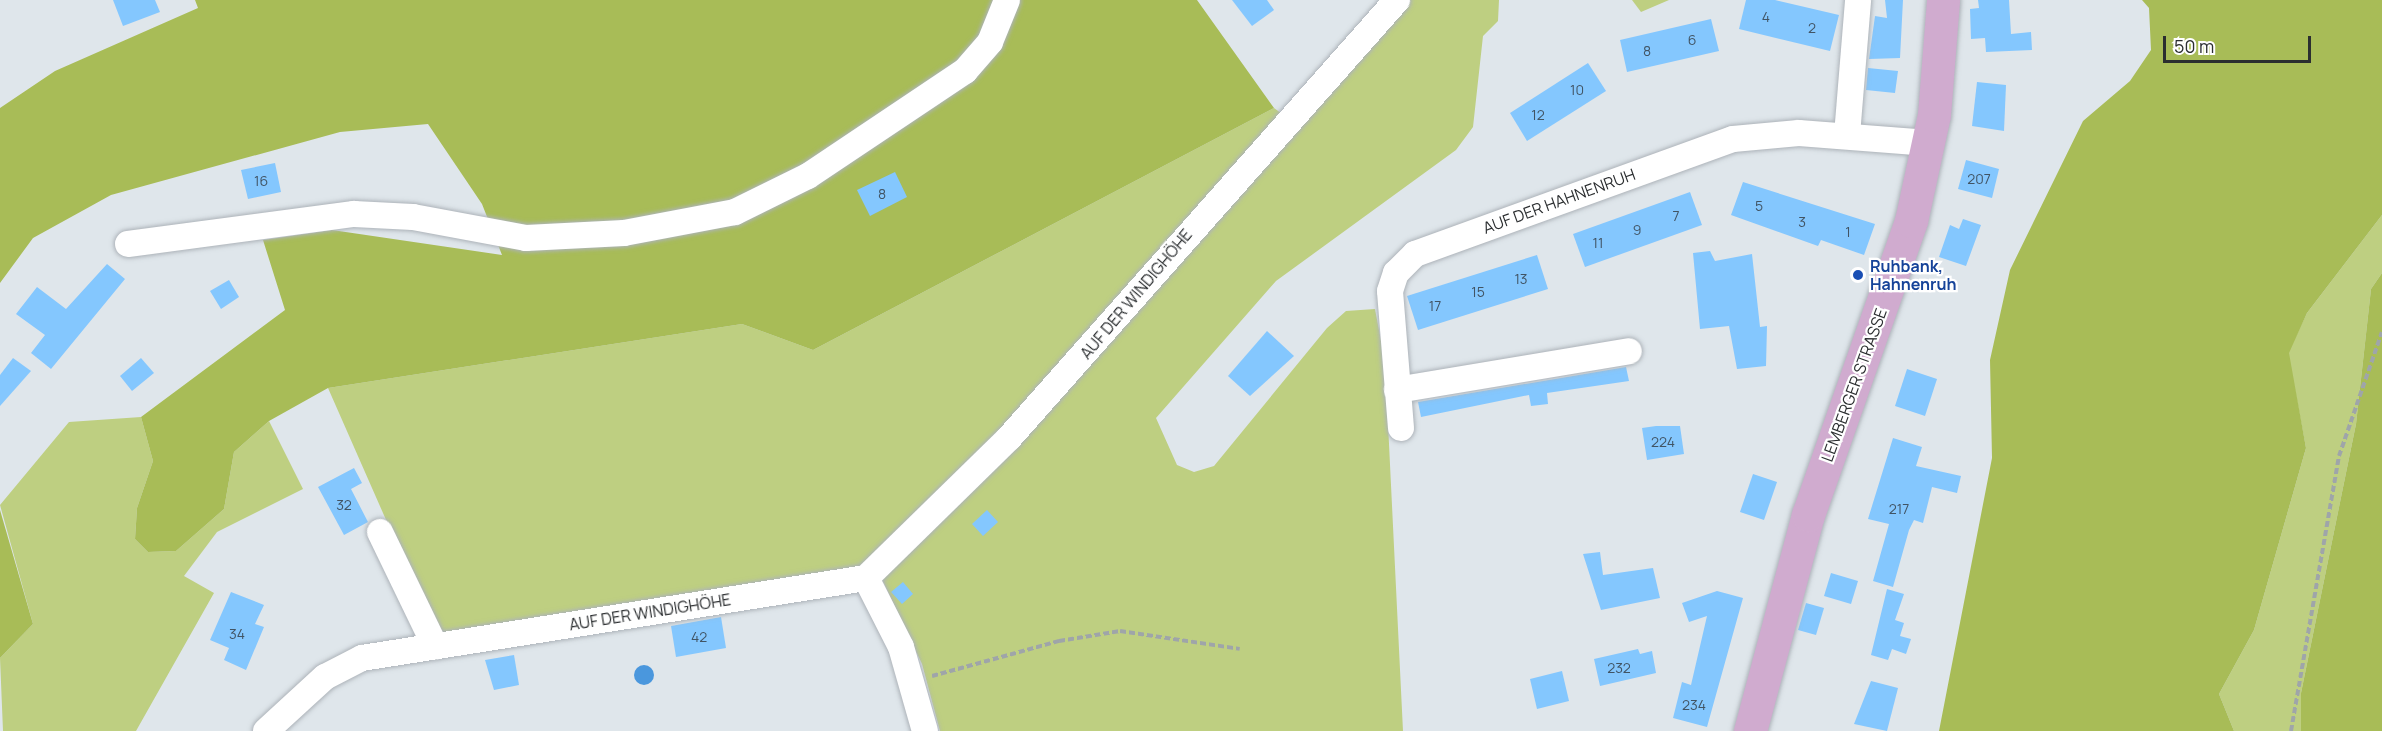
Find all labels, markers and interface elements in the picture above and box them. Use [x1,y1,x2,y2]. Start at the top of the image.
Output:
house number: 4 [1762,9,1770,25]
house number: 2 [1808,20,1816,36]
scale bar [2166,24,2314,62]
house number: 6 [1688,32,1696,48]
text: 50 m [2174,34,2214,58]
house number: 8 [1643,43,1651,59]
house number: 10 [1570,82,1584,98]
house number: 12 [1531,107,1545,123]
street label: AUF DER HAHNENRUH [1480,164,1638,238]
house number: 207 [1967,171,1991,187]
house number: 16 [254,173,268,189]
house number: 8 [878,186,886,202]
house number: 5 [1755,198,1763,214]
house number: 7 [1672,208,1680,224]
house number: 3 [1798,214,1806,230]
house number: 9 [1633,222,1641,238]
house number: 1 [1845,224,1851,240]
street label: AUF DER WINDIGHÖHE [1076,225,1196,363]
house number: 11 [1593,235,1603,251]
place label: Ruhbank, Hahnenruh [1870,256,1956,294]
marker: Ruhbank, Hahnenruh [1851,268,1865,282]
house number: 13 [1514,271,1528,287]
house number: 15 [1471,284,1485,300]
house number: 17 [1429,298,1441,314]
street label: LEMBERGER STRASSE [1817,306,1891,464]
house number: 224 [1651,434,1675,450]
house number: 32 [336,497,352,513]
house number: 217 [1889,501,1909,517]
street label: AUF DER WINDIGHÖHE [568,590,732,634]
house number: 34 [229,626,245,642]
house number: 42 [691,629,707,645]
house number: 232 [1607,660,1631,676]
house number: 234 [1682,697,1706,713]

